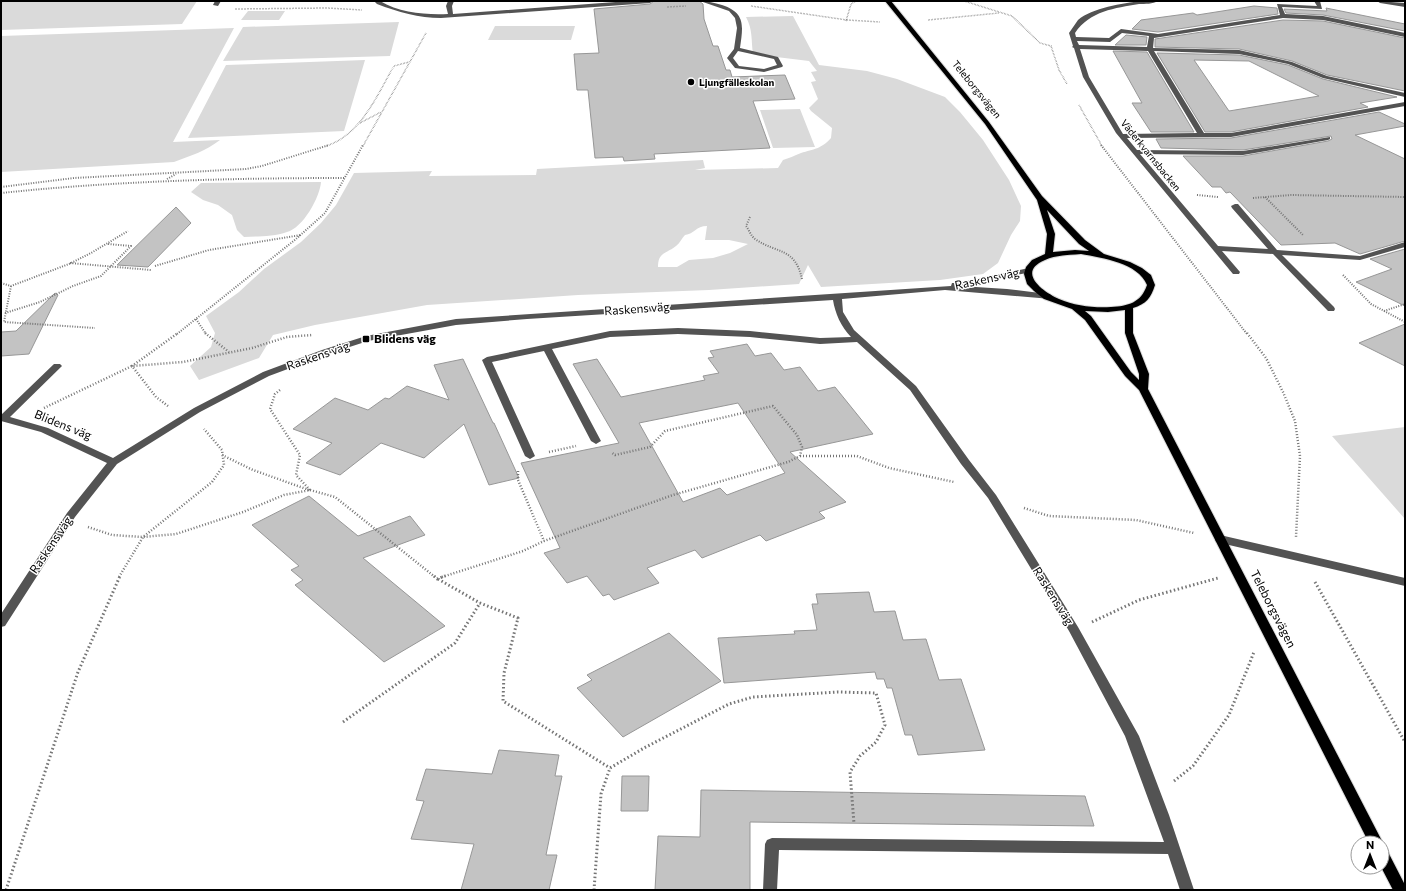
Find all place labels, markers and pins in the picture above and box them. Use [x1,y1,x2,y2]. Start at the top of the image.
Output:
place label: Ljungfälleskolan [699,76,775,88]
marker: Ljungfälleskolan [686,77,696,87]
place label: Blidens väg [374,331,436,345]
marker: Blidens väg [361,334,371,344]

